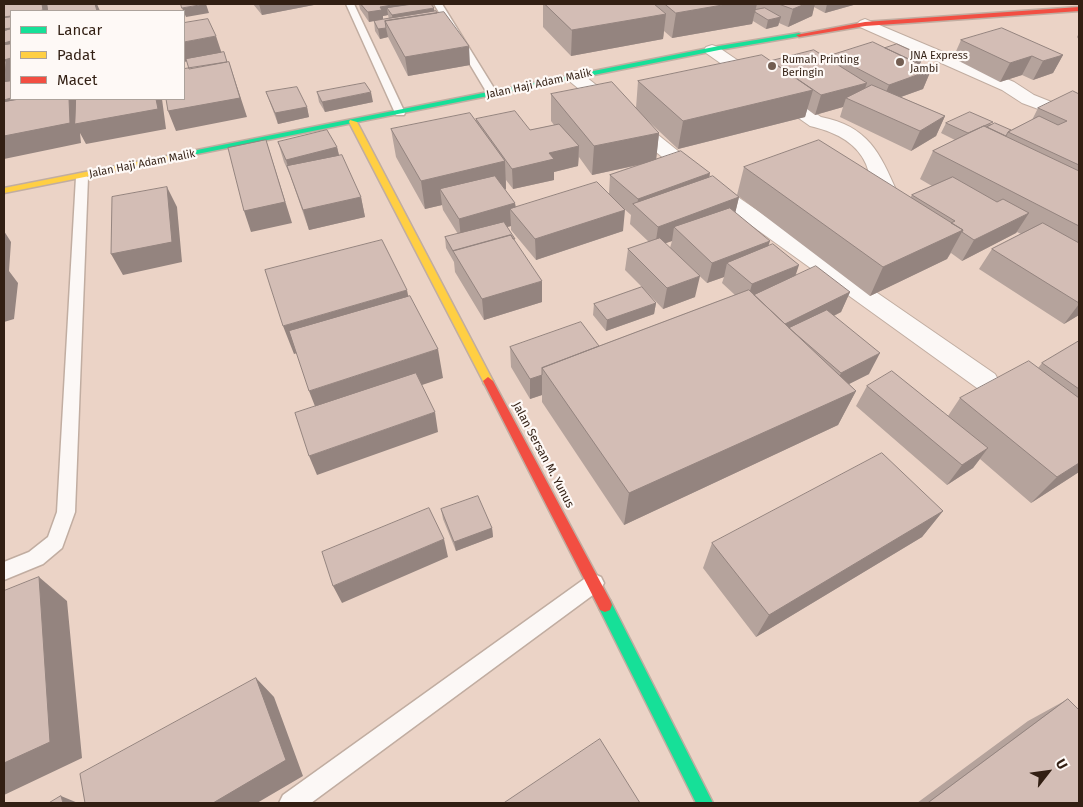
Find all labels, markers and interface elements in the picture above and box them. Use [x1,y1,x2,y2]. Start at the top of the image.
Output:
legend [10,10,185,100]
text: Lancar [57,21,102,39]
text: Padat [57,46,96,64]
place label: JNA Express Jambi [910,49,968,75]
place label: Rumah Printing Beringin [782,53,859,79]
marker: JNA Express Jambi [894,56,906,68]
marker: Rumah Printing Beringin [766,60,778,72]
street label: Jalan Haji Adam Malik [485,66,593,102]
text: Macet [57,71,97,89]
street label: Jalan Haji Adam Malik [88,147,196,181]
street label: Jalan Sersan M. Yunus [509,400,577,510]
north arrow [1023,747,1073,797]
text: U [1052,756,1071,772]

